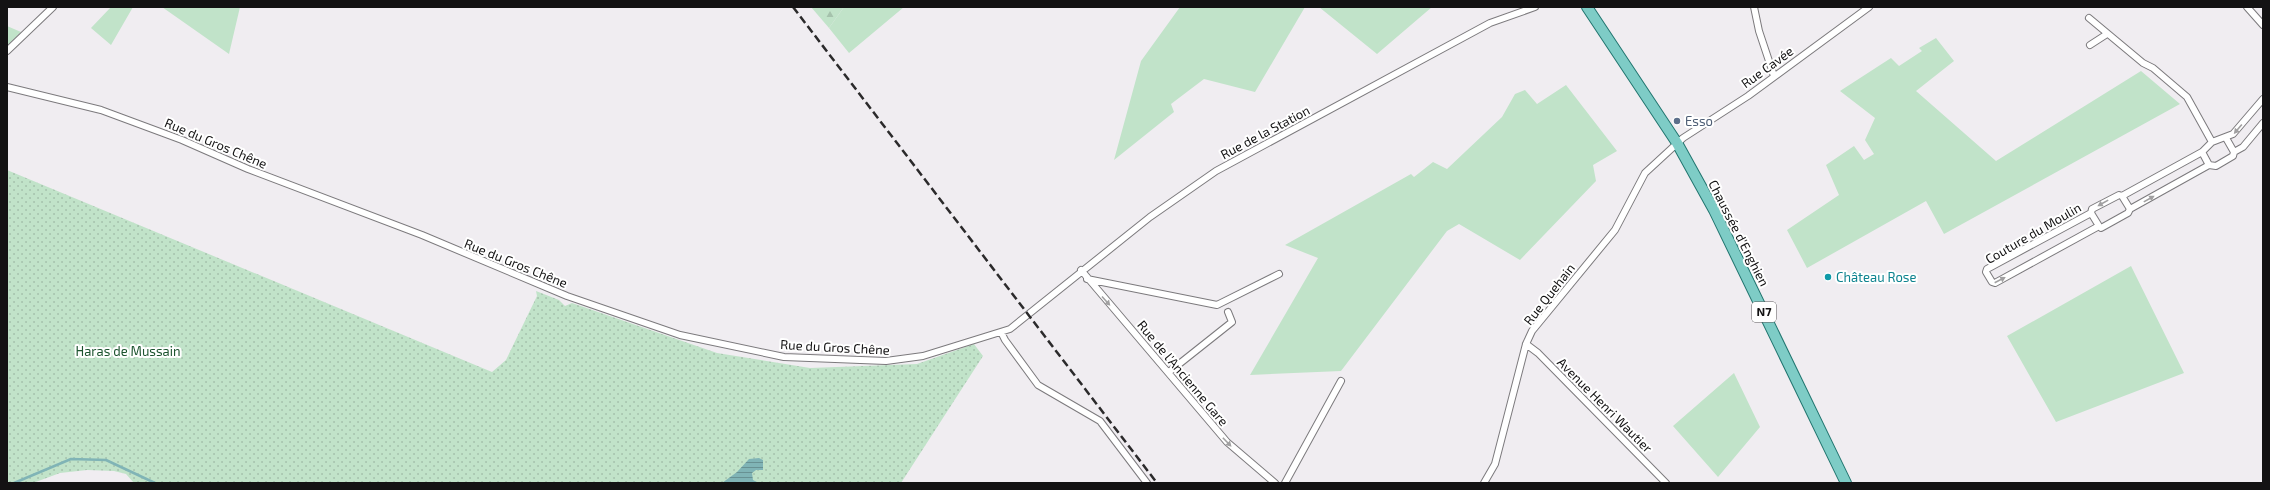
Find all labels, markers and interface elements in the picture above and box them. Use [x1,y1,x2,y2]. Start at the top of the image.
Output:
street label: Rue Cavée [1738,43,1796,91]
street label: Rue de la Station [1218,102,1312,162]
place label: Esso [1685,113,1713,129]
street label: Rue du Gros Chêne [162,114,270,172]
marker: Esso [1672,116,1682,126]
one-way arrow [2233,123,2242,134]
street label: Chaussée d'Enghien [1705,177,1773,289]
one-way arrow [2143,195,2155,202]
street label: Couture du Moulin [1982,199,2084,267]
one-way arrow [2097,200,2109,207]
street label: Rue du Gros Chêne [462,235,570,291]
street label: Rue Quehain [1520,260,1578,328]
place label: Château Rose [1836,269,1916,285]
marker: Château Rose [1823,272,1833,282]
one-way arrow [1994,277,2006,283]
one-way arrow [1101,295,1110,306]
road number: N7 [1752,302,1776,322]
street label: Rue de l'Ancienne Gare [1134,317,1232,429]
street label: Rue du Gros Chêne [780,336,890,358]
park label: Haras de Mussain [76,343,180,359]
street label: Avenue Henri Wautier [1554,354,1656,456]
one-way arrow [1222,437,1232,447]

